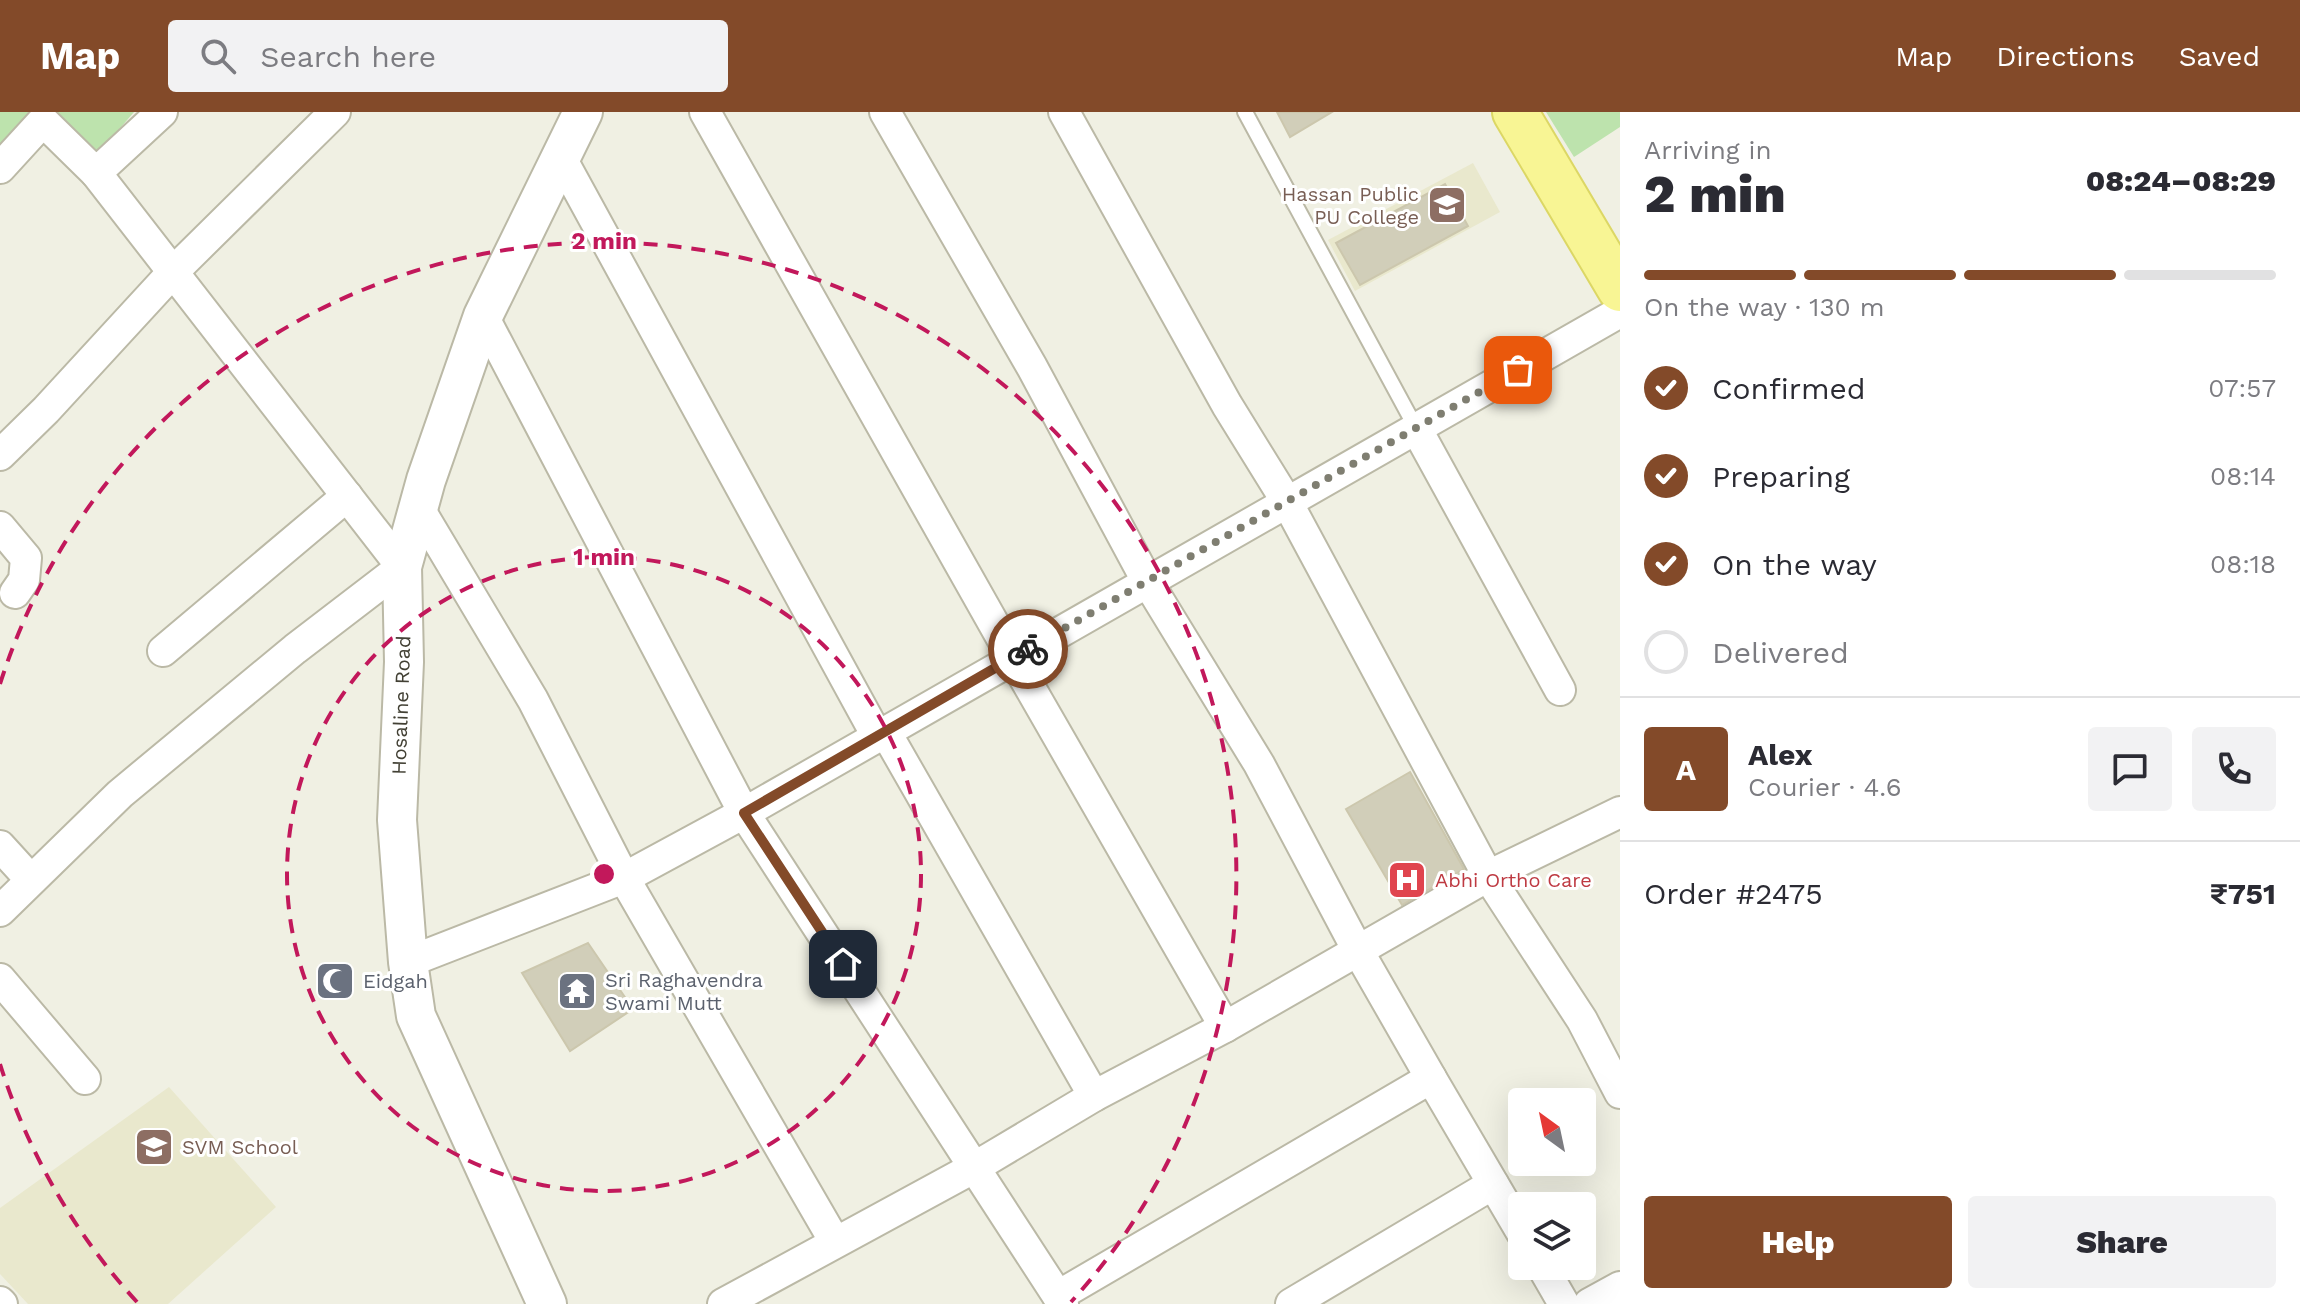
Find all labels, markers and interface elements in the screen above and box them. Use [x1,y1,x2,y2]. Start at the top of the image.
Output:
search box [168,20,728,92]
text: Map [40,34,120,78]
icon: search [196,34,240,78]
text: Search here [260,39,436,74]
text: Map [1895,40,1952,73]
text: Directions [1996,40,2135,73]
text: Saved [2179,40,2260,73]
text: Arriving in [1644,135,1772,165]
text: 08:24–08:29 [2086,163,2276,198]
text: 2 min [1644,164,1786,225]
place label: Hassan Public PU College [1282,182,1419,229]
school or university icon: Hassan Public PU College [1426,184,1468,226]
text: 2 min [571,227,637,255]
text: On the way · 130 m [1644,292,1884,322]
pin [1484,336,1552,404]
icon: bag [1496,348,1540,392]
icon: check [1644,366,1688,410]
text: Confirmed [1712,371,1866,406]
text: 07:57 [2208,373,2276,403]
icon: check [1644,454,1688,498]
text: Preparing [1712,459,1850,494]
text: 08:14 [2210,461,2276,491]
icon: check [1644,542,1688,586]
text: 1 min [573,543,635,571]
text: On the way [1712,547,1877,582]
text: 08:18 [2210,549,2276,579]
courier [988,609,1068,689]
icon: bike [1006,627,1050,671]
street label: Hosaline Road [387,635,415,775]
text: Delivered [1712,635,1849,670]
button: chat [2088,727,2172,811]
button: phone [2192,727,2276,811]
text: Alex [1748,737,1812,772]
text: A [1676,752,1696,787]
text: Courier · 4.6 [1748,772,1902,802]
hospital icon: Abhi Ortho Care [1386,859,1428,901]
centre of rings [590,860,618,888]
place label: Abhi Ortho Care [1435,868,1592,892]
text: Order #2475 [1644,876,1823,911]
text: ₹751 [2210,876,2276,911]
pin [809,930,877,998]
icon: home [821,942,865,986]
mosque icon: Eidgah [314,960,356,1002]
place label: Sri Raghavendra Swami Mutt [605,968,763,1015]
place label: Eidgah [363,969,428,993]
temple icon: Sri Raghavendra Swami Mutt [556,970,598,1012]
north arrow [1508,1088,1596,1176]
map controls [1508,1088,1596,1280]
school or university icon: SVM School [133,1126,175,1168]
place label: SVM School [182,1135,298,1159]
button: layers [1508,1192,1596,1280]
button: Help [1644,1196,1952,1288]
button: Share [1968,1196,2276,1288]

